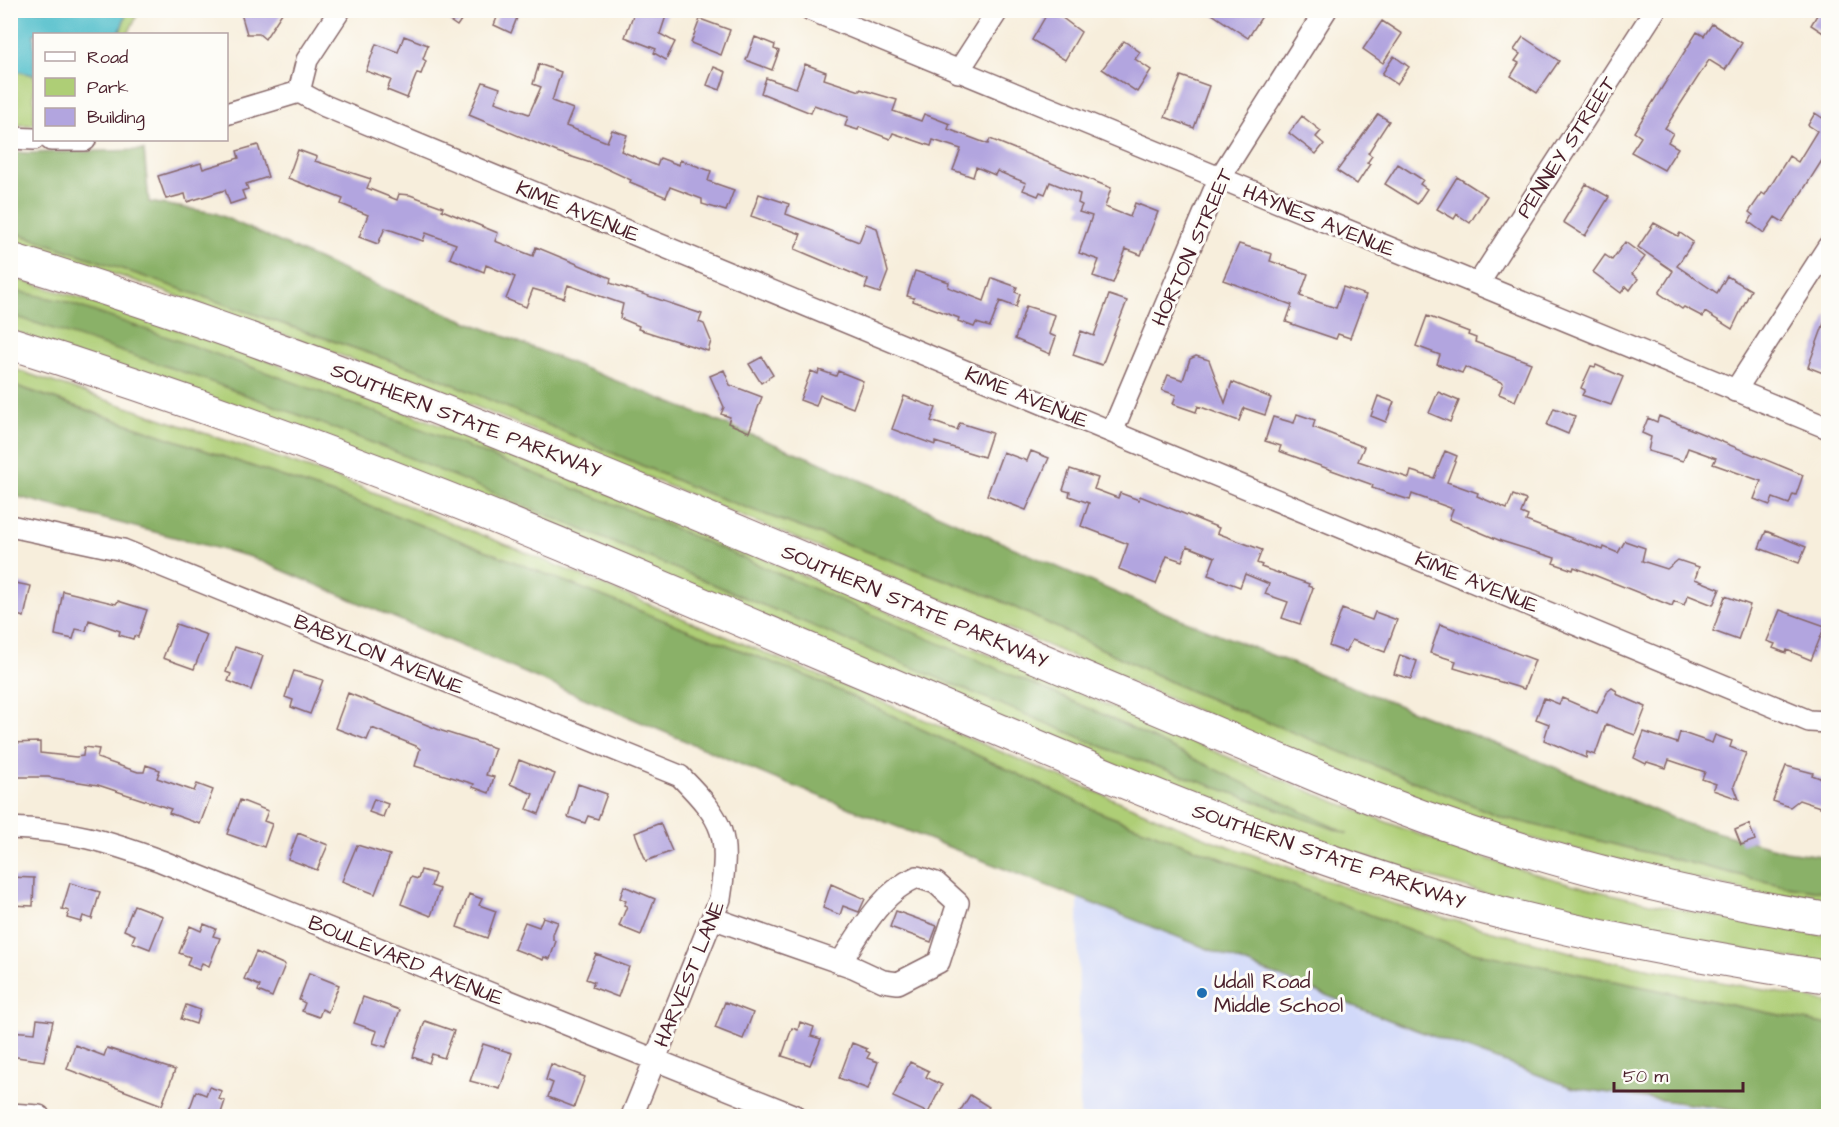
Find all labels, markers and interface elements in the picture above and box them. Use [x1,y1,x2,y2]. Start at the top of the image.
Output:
legend [33,33,228,141]
text: Road [87,45,128,70]
street label: PENNEY STREET [1510,70,1624,224]
text: Park [87,75,129,100]
text: Building [87,105,145,131]
street label: HORTON STREET [1145,163,1241,331]
street label: KIME AVENUE [512,174,644,250]
street label: HAYNES AVENUE [1239,177,1400,264]
street label: SOUTHERN STATE PARKWAY [327,355,605,485]
street label: KIME AVENUE [961,360,1093,436]
street label: SOUTHERN STATE PARKWAY [777,537,1053,676]
street label: KIME AVENUE [1411,545,1543,621]
street label: BABYLON AVENUE [289,607,469,702]
street label: SOUTHERN STATE PARKWAY [1188,796,1469,917]
street label: HARVEST LANE [647,896,732,1052]
street label: BOULEVARD AVENUE [304,908,508,1013]
place label: Udall Road Middle School [1214,967,1343,1020]
marker: Udall Road Middle School [1195,986,1209,1000]
scale bar [1614,1055,1743,1093]
text: 50 m [1623,1064,1668,1089]

